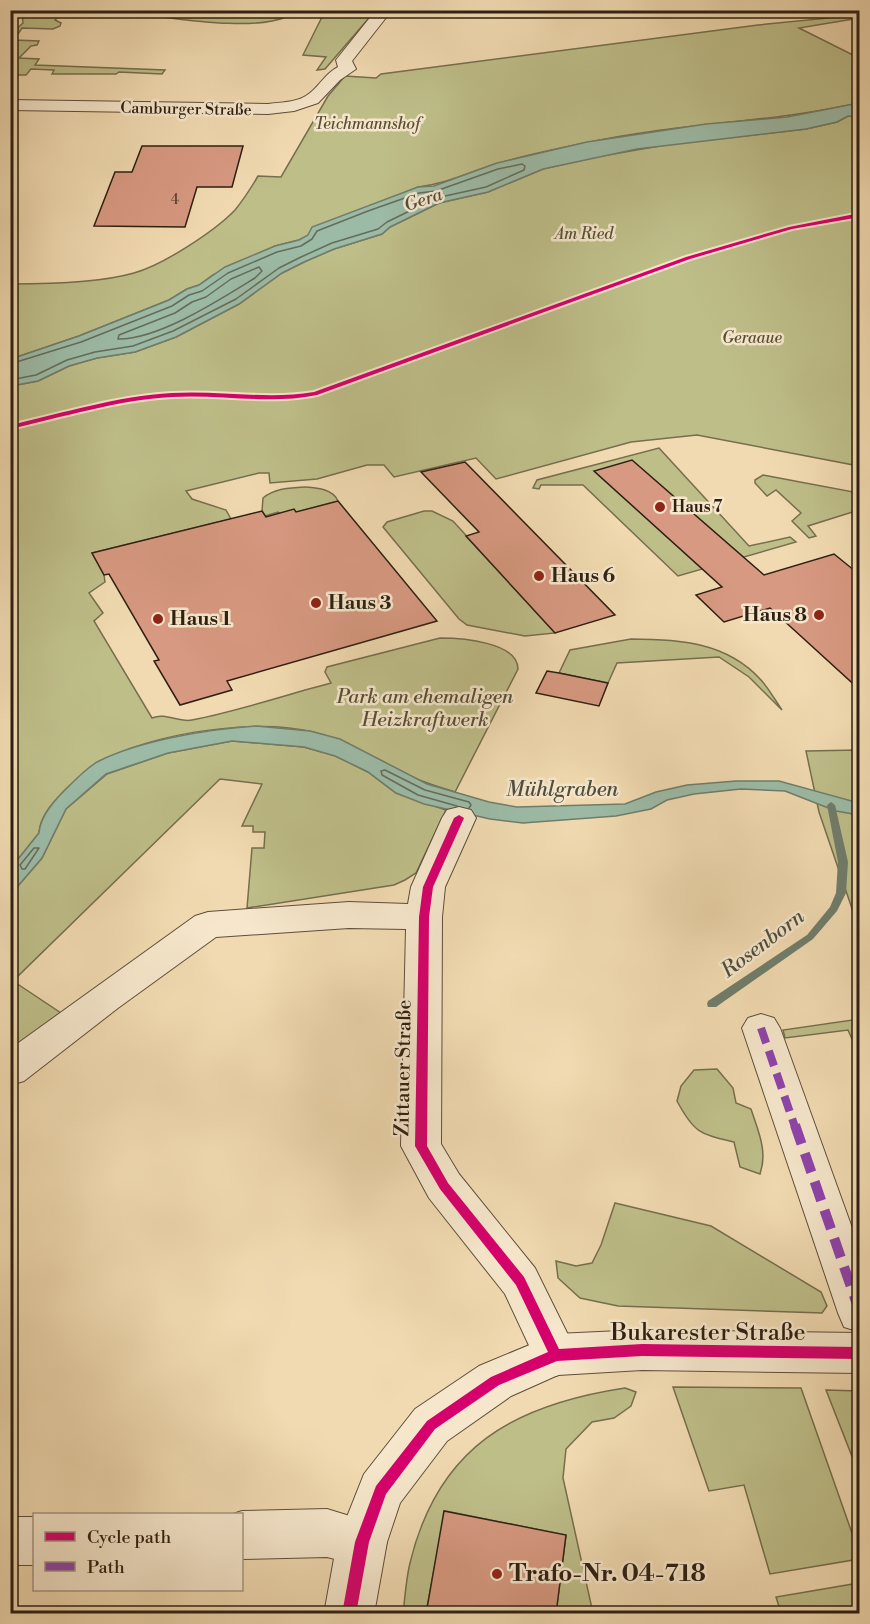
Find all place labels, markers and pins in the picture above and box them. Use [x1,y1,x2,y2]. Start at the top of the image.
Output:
place label: Haus 7 [672,497,723,517]
marker: Haus 7 [653,500,667,514]
place label: Haus 6 [551,564,615,589]
marker: Haus 6 [532,569,546,583]
place label: Haus 3 [328,591,391,616]
marker: Haus 3 [309,596,323,610]
place label: Haus 8 [743,603,807,628]
place label: Haus 1 [170,607,231,632]
marker: Haus 8 [812,608,826,622]
marker: Haus 1 [151,612,165,626]
place label: Trafo-Nr. 04-718 [509,1559,706,1589]
marker: Trafo-Nr. 04-718 [490,1567,504,1581]

